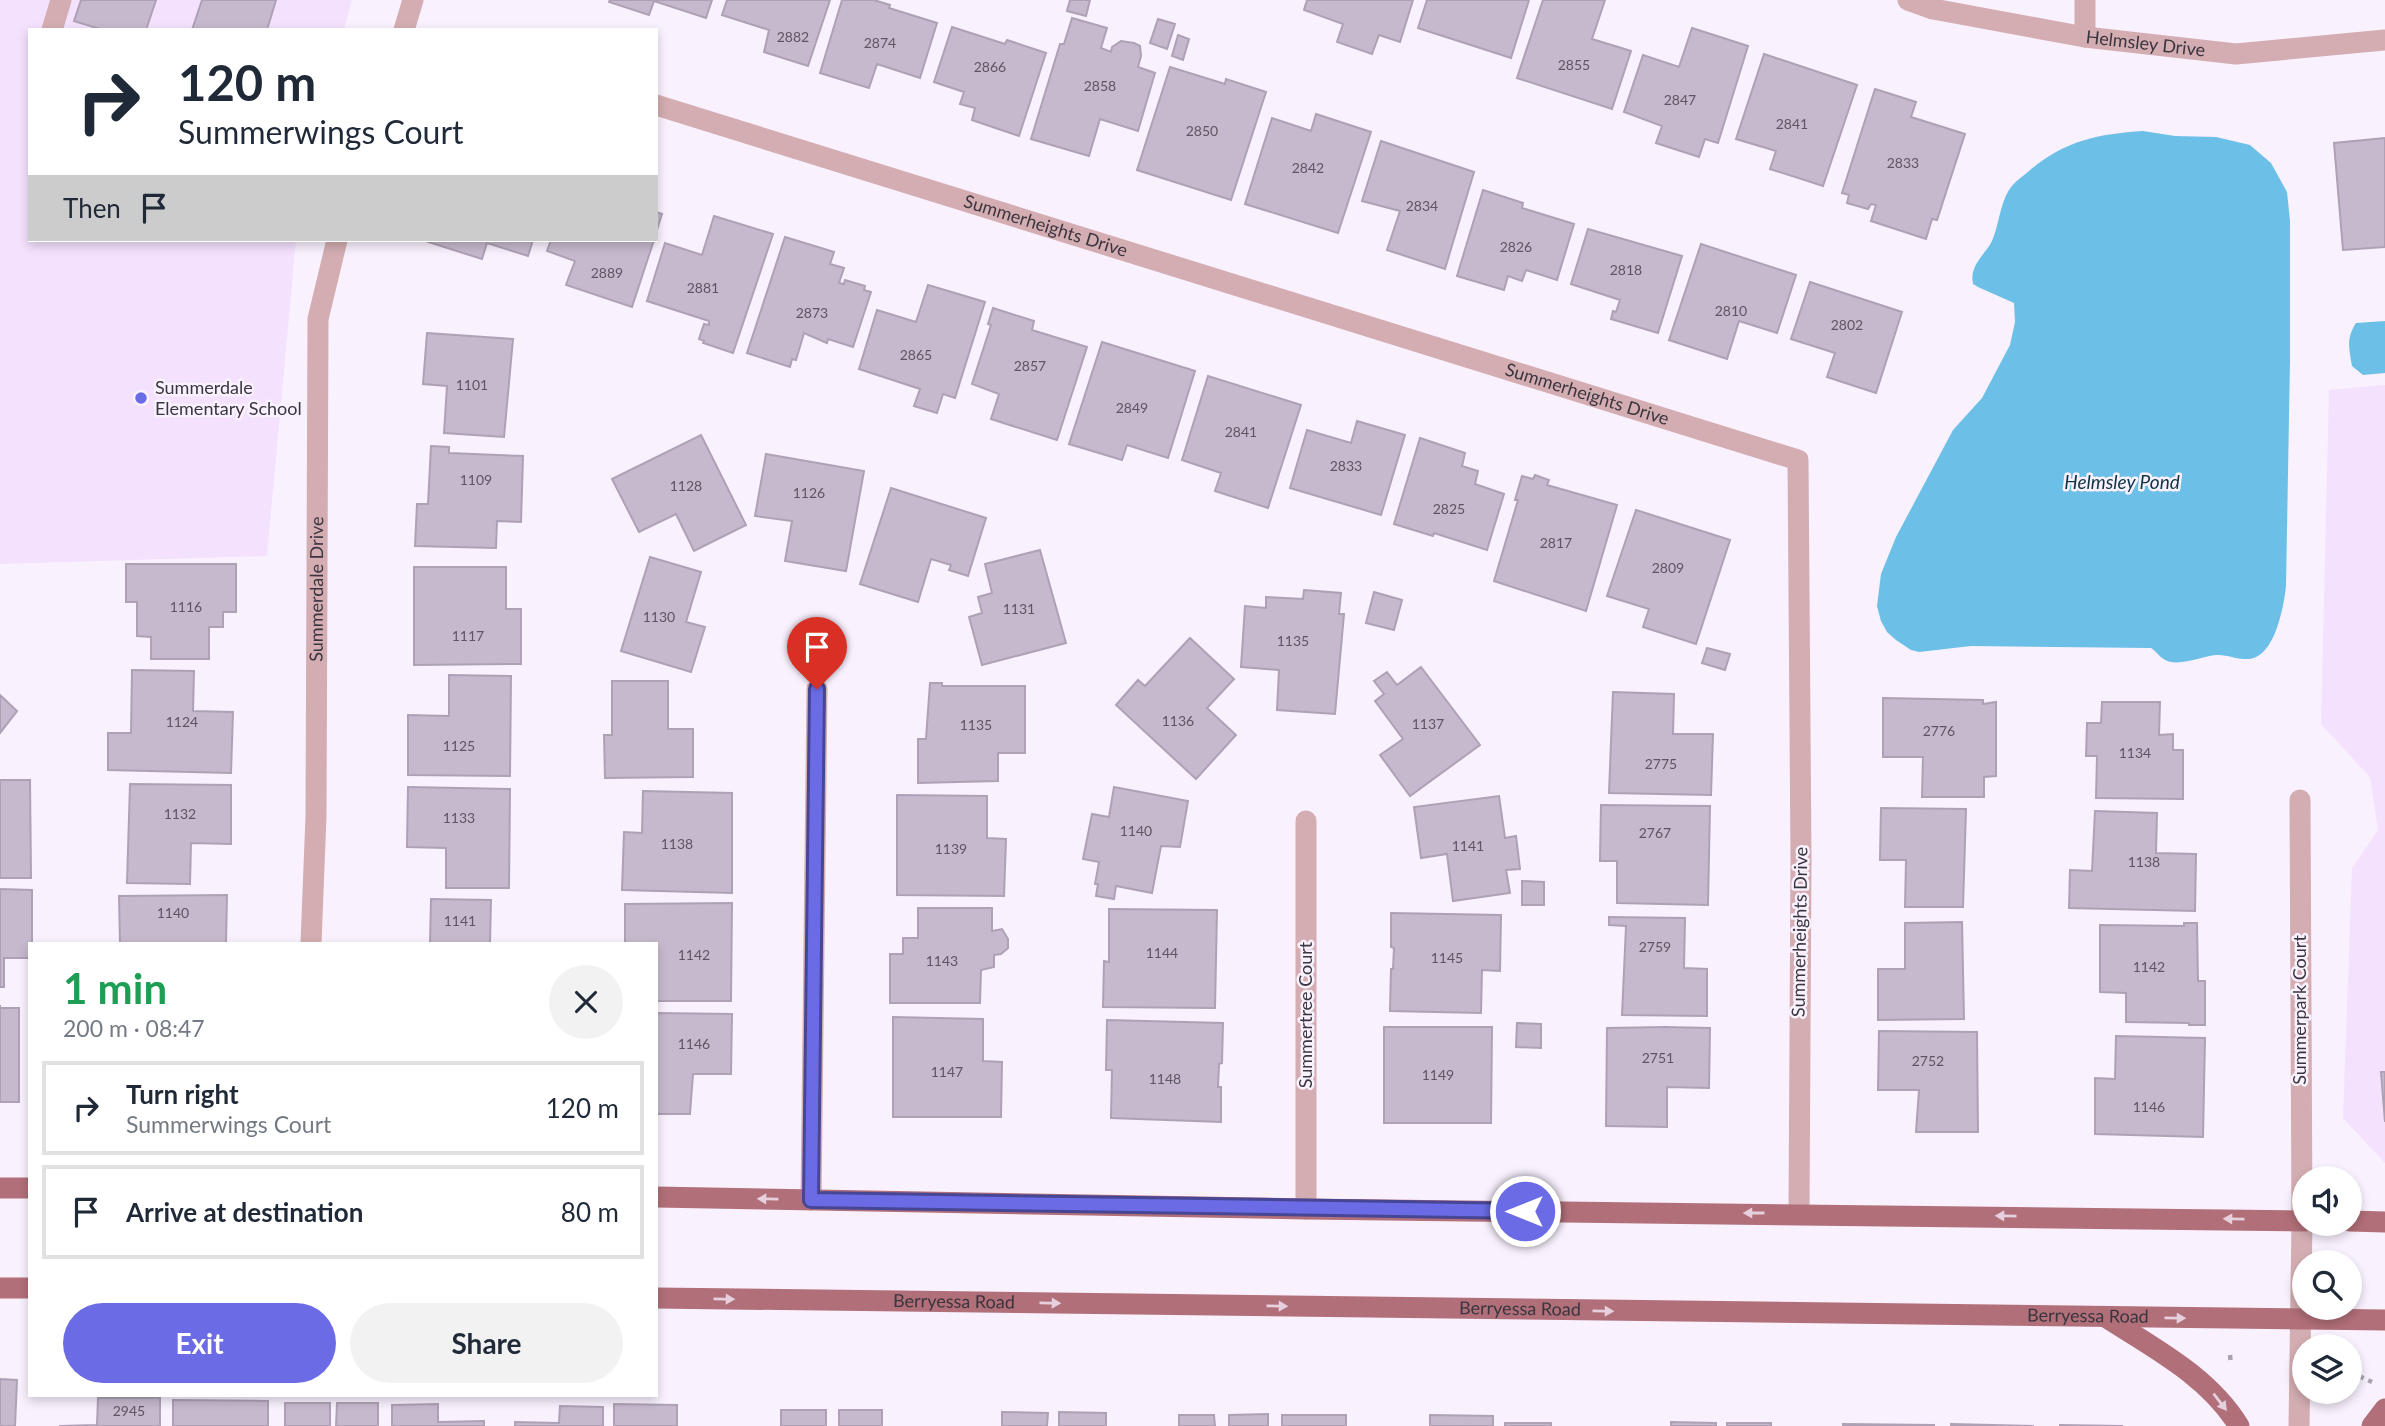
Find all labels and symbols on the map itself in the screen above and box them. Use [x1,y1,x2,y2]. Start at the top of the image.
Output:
street label: Helmsley Drive [2085,25,2206,60]
house number: 2882 [777,28,809,45]
house number: 2874 [864,34,896,51]
house number: 2855 [1558,56,1590,73]
house number: 2866 [974,58,1006,75]
house number: 2858 [1084,77,1116,94]
house number: 2847 [1664,91,1696,108]
house number: 2841 [1776,115,1808,132]
house number: 2850 [1186,122,1218,139]
house number: 2833 [1887,154,1919,171]
house number: 2842 [1292,159,1324,176]
street label: Summerheights Drive [961,189,1131,261]
house number: 2834 [1406,197,1438,214]
house number: 2826 [1500,238,1532,255]
house number: 2818 [1610,261,1642,278]
house number: 2889 [591,264,623,281]
house number: 2881 [687,279,719,296]
house number: 2810 [1715,302,1747,319]
house number: 2873 [796,304,828,321]
house number: 2802 [1831,316,1863,333]
house number: 2865 [900,346,932,363]
house number: 2857 [1014,357,1046,374]
street label: Summerheights Drive [1503,358,1672,429]
place label: Summerdale Elementary School [155,376,302,419]
house number: 1101 [456,376,488,393]
marker: Summerdale Elementary School [133,390,149,406]
house number: 2849 [1116,399,1148,416]
house number: 2841 [1225,423,1257,440]
house number: 2833 [1330,457,1362,474]
water label: Helmsley Pond [2064,470,2180,493]
house number: 1109 [460,471,492,488]
house number: 1128 [670,477,702,494]
house number: 1126 [793,484,825,501]
house number: 2825 [1433,500,1465,517]
street label: Summerdale Drive [305,516,327,662]
house number: 2817 [1540,534,1572,551]
house number: 2809 [1652,559,1684,576]
house number: 1116 [170,598,202,615]
house number: 1131 [1003,600,1035,617]
house number: 1130 [643,608,675,625]
pin [787,617,847,689]
house number: 1117 [452,627,484,644]
house number: 1135 [1277,632,1309,649]
house number: 1136 [1162,712,1194,729]
house number: 1124 [166,713,198,730]
house number: 1137 [1412,715,1444,732]
house number: 1135 [960,716,992,733]
house number: 2776 [1923,722,1955,739]
house number: 1125 [443,737,475,754]
house number: 1134 [2119,744,2151,761]
house number: 2775 [1645,755,1677,772]
house number: 1132 [164,805,196,822]
house number: 1133 [443,809,475,826]
house number: 1140 [1120,822,1152,839]
house number: 2767 [1639,824,1671,841]
house number: 1138 [661,835,693,852]
house number: 1141 [1452,837,1484,854]
house number: 1139 [935,840,967,857]
street label: Summerheights Drive [1787,847,1811,1017]
house number: 1138 [2128,853,2160,870]
house number: 1140 [157,904,189,921]
house number: 1141 [444,912,476,929]
street label: Summerpark Court [2288,935,2310,1085]
house number: 2759 [1639,938,1671,955]
street label: Summertree Court [1294,941,1316,1088]
house number: 1144 [1146,944,1178,961]
house number: 1142 [678,946,710,963]
house number: 1145 [1431,949,1463,966]
house number: 1143 [926,952,958,969]
house number: 1142 [2133,958,2165,975]
house number: 1146 [678,1035,710,1052]
house number: 2751 [1642,1049,1674,1066]
house number: 2752 [1912,1052,1944,1069]
house number: 1147 [931,1063,963,1080]
house number: 1149 [1422,1066,1454,1083]
house number: 1148 [1149,1070,1181,1087]
house number: 1146 [2133,1098,2165,1115]
position arrow [1488,1174,1562,1248]
one-way arrow [756,1193,778,1205]
one-way arrow [1743,1207,1765,1219]
one-way arrow [1995,1210,2017,1222]
one-way arrow [2223,1214,2245,1225]
street label: Berryessa Road [893,1289,1015,1313]
one-way arrow [714,1293,736,1304]
street label: Berryessa Road [1459,1296,1581,1320]
one-way arrow [1039,1297,1061,1309]
one-way arrow [1267,1300,1289,1312]
street label: Berryessa Road [2027,1303,2149,1327]
one-way arrow [1592,1305,1614,1317]
one-way arrow [2164,1312,2186,1324]
one-way arrow [2213,1392,2228,1410]
house number: 2945 [113,1402,145,1419]

